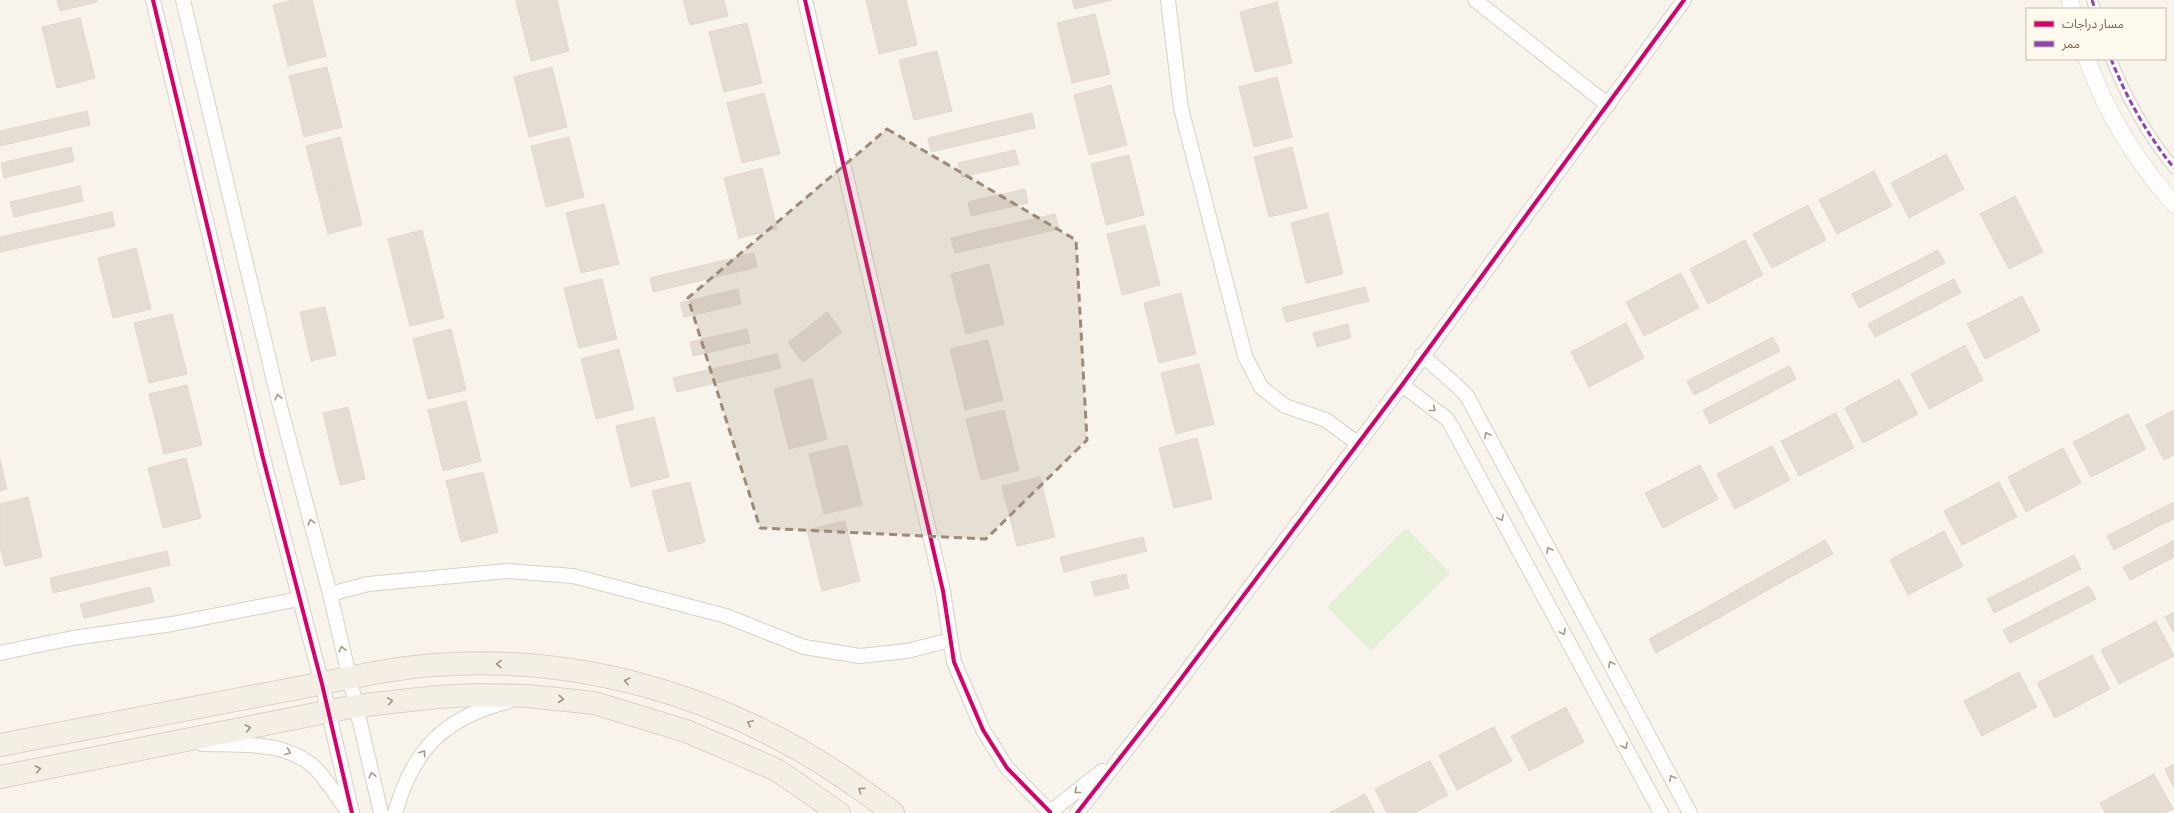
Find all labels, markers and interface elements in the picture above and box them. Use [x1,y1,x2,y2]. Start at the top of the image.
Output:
legend [2026,8,2166,60]
text: مسار دراجات [2062,16,2124,31]
text: ممر [2061,36,2080,51]
one-way arrow [275,393,283,400]
one-way arrow [1429,404,1436,411]
one-way arrow [1485,432,1492,439]
one-way arrow [1496,514,1504,521]
one-way arrow [307,519,316,526]
one-way arrow [1546,547,1553,554]
one-way arrow [1558,628,1566,635]
one-way arrow [339,645,347,652]
one-way arrow [496,660,502,669]
one-way arrow [1608,661,1615,668]
one-way arrow [624,678,630,686]
one-way arrow [558,695,564,704]
one-way arrow [387,697,393,706]
one-way arrow [746,720,753,728]
one-way arrow [245,724,251,732]
one-way arrow [1620,742,1628,749]
one-way arrow [284,748,291,756]
one-way arrow [418,750,425,757]
one-way arrow [35,766,41,774]
one-way arrow [369,772,377,778]
one-way arrow [1670,775,1677,783]
one-way arrow [1074,787,1081,794]
one-way arrow [859,788,866,795]

